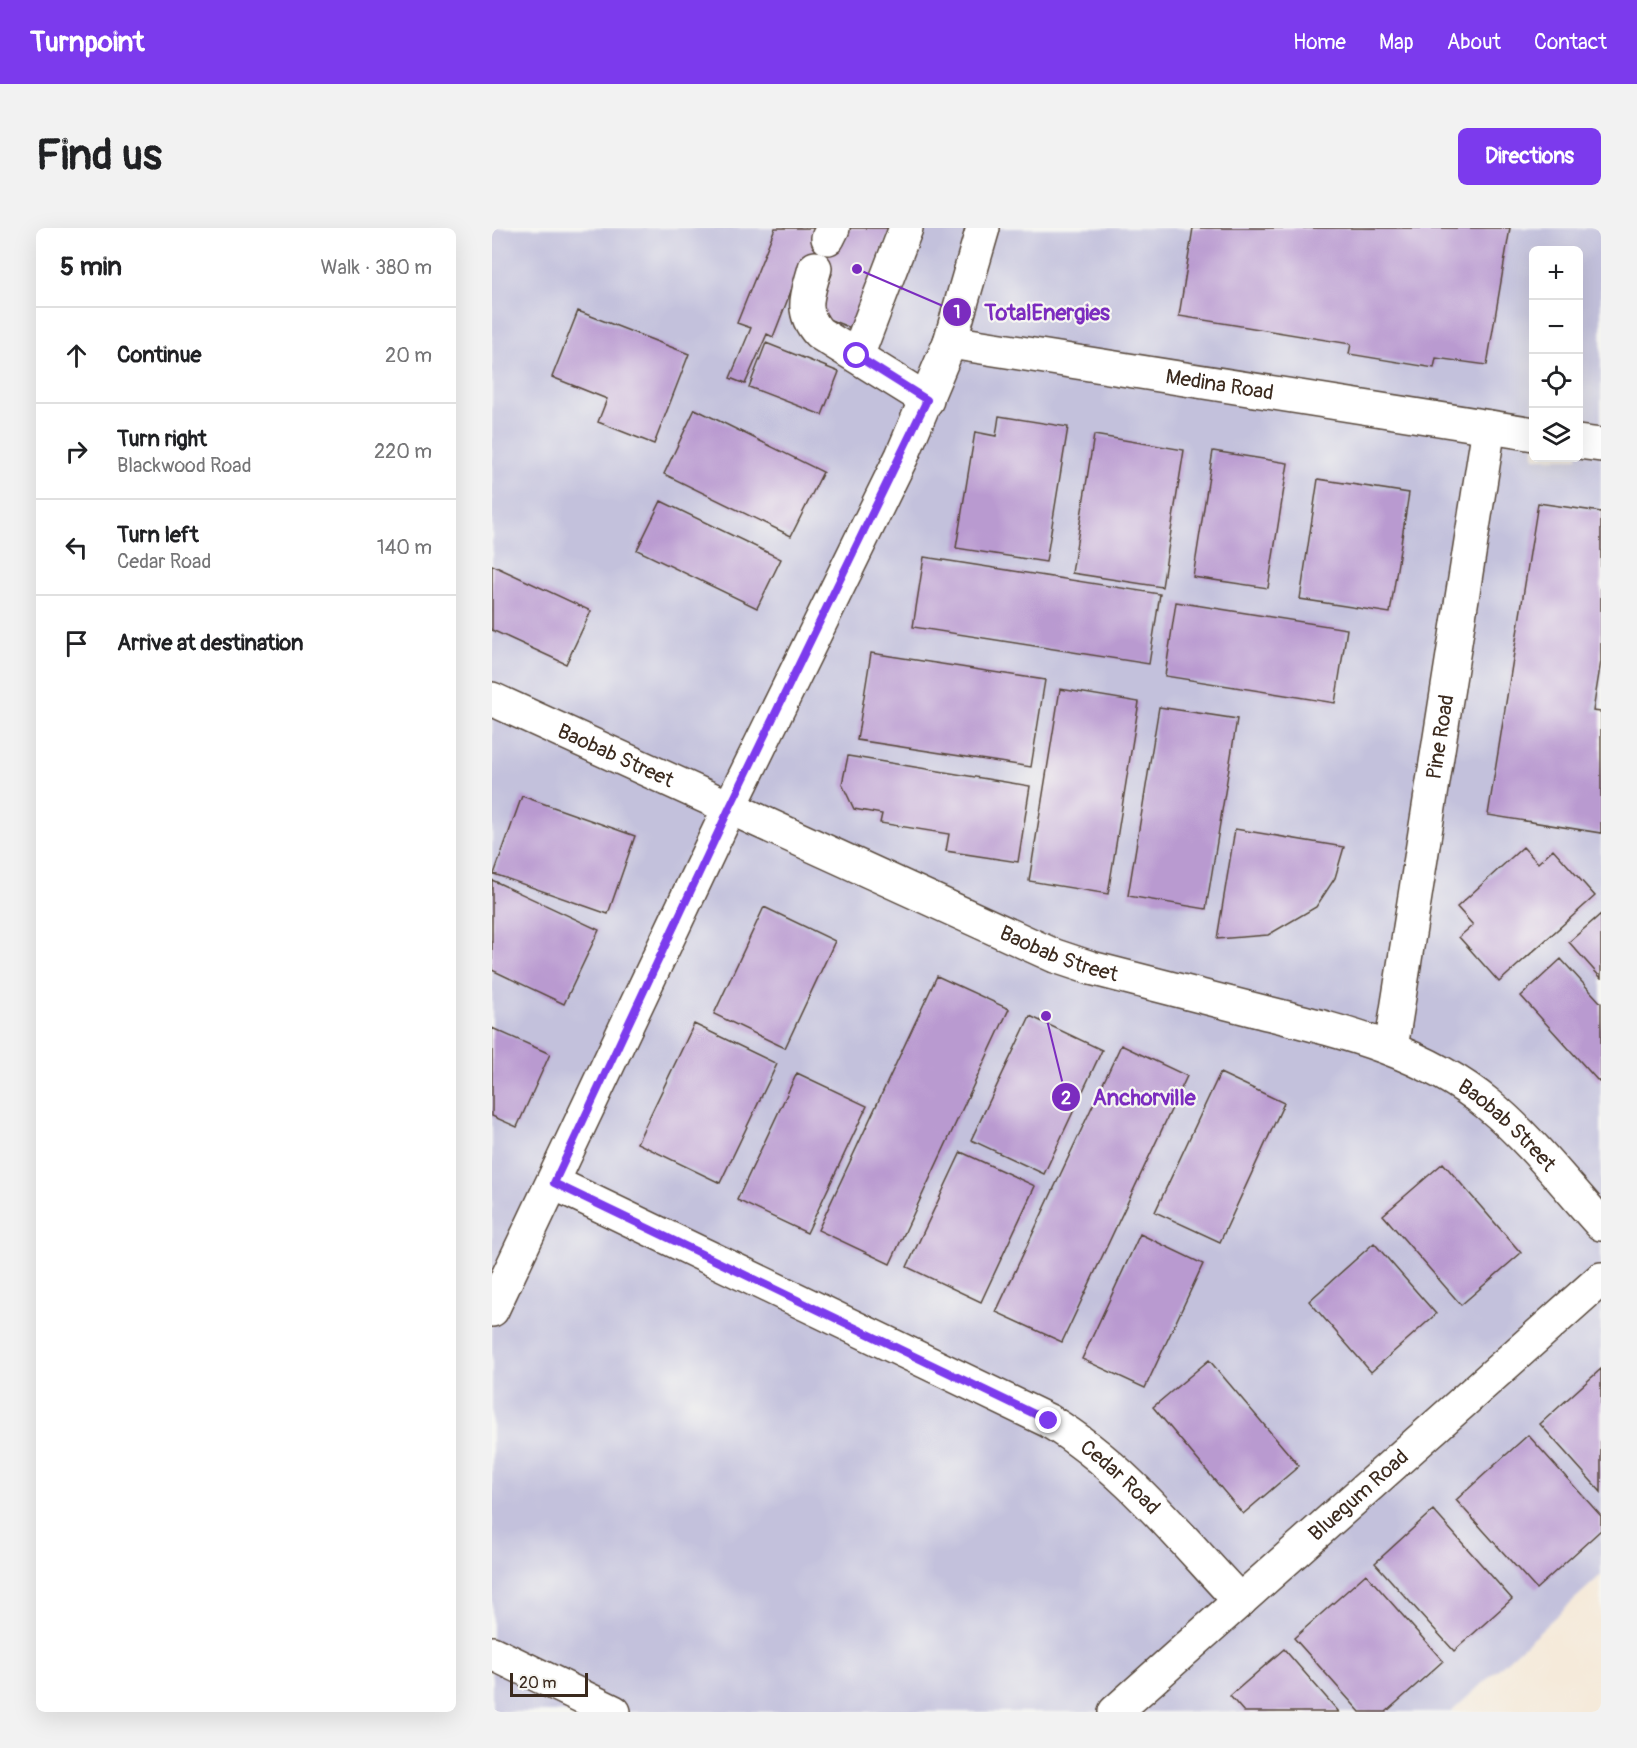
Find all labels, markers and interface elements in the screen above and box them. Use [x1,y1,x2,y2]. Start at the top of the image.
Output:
text: Turnpoint [30,25,144,60]
text: Home [1293,29,1346,56]
text: Map [1379,29,1414,56]
text: About [1447,29,1501,56]
text: Contact [1534,29,1607,56]
button: Directions [1458,128,1601,185]
text: Find us [36,130,162,182]
map controls [1529,246,1583,462]
button: + [1529,246,1583,300]
text: 5 min [60,251,122,283]
text: Walk · 380 m [320,255,432,280]
callout: TotalEnergies [942,292,1121,332]
text: TotalEnergies [983,299,1110,327]
button: − [1529,300,1583,354]
text: 1 [953,301,961,324]
icon: ahead [60,339,93,372]
text: Continue [117,341,201,369]
route start [843,342,869,368]
text: 20 m [385,343,432,368]
button: locate [1529,354,1583,408]
street label: Medina Road [1164,363,1276,406]
button: layers [1529,408,1583,462]
text: Turn right [117,425,207,453]
icon: right [60,435,93,468]
text: 220 m [374,439,432,464]
text: Blackwood Road [117,453,251,478]
text: Turn left [117,521,199,549]
icon: left [60,531,93,564]
text: 140 m [377,535,432,560]
text: Cedar Road [117,549,211,574]
icon: arrive [60,627,93,660]
text: Arrive at destination [117,629,303,657]
street label: Pine Road [1420,693,1460,781]
street label: Baobab Street [553,717,679,794]
street label: Baobab Street [995,919,1122,988]
street label: Baobab Street [1453,1073,1563,1178]
callout: Anchorville [1051,1077,1208,1117]
text: Anchorville [1092,1084,1197,1112]
text: 2 [1061,1087,1071,1110]
route end [1035,1407,1061,1433]
street label: Cedar Road [1075,1433,1166,1520]
street label: Bluegum Road [1303,1443,1414,1547]
scale bar [510,1670,588,1698]
text: 20 m [519,1673,557,1693]

